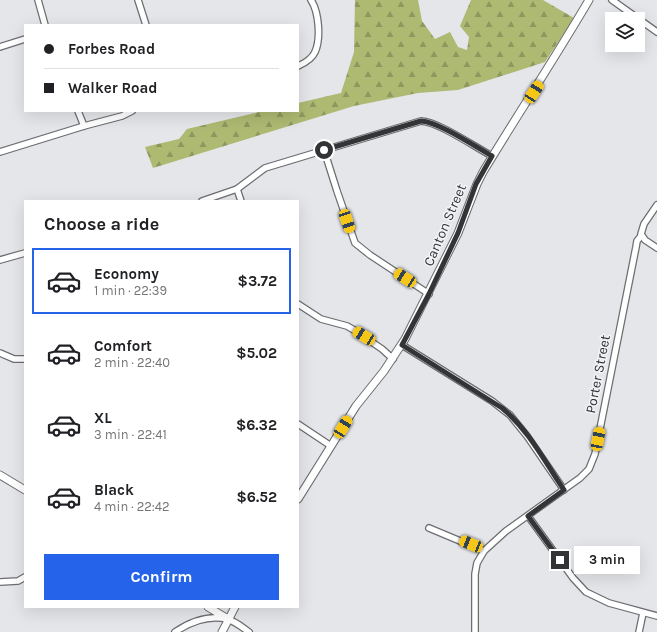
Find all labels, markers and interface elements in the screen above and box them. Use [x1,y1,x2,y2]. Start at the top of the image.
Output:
map controls [605,12,645,52]
button: layers [605,12,645,52]
text: Forbes Road [68,40,155,58]
text: Walker Road [68,79,158,97]
car [522,79,546,105]
route start [315,141,333,159]
street label: Canton Street [420,181,470,269]
car [337,208,357,234]
text: Choose a ride [44,213,159,235]
icon: car [46,263,82,299]
text: Economy [94,265,159,283]
car [392,266,418,290]
text: $3.72 [238,272,277,290]
text: 1 min · 22:39 [94,283,167,298]
car [351,325,377,347]
street label: Porter Street [582,333,614,415]
icon: car [46,335,82,371]
text: Comfort [94,337,152,355]
text: $5.02 [236,344,277,362]
text: 2 min · 22:40 [94,355,170,370]
icon: car [46,407,82,443]
text: XL [94,409,112,427]
car [332,414,354,440]
text: $6.32 [236,416,277,434]
car [590,426,606,452]
text: 3 min · 22:41 [94,427,167,442]
icon: car [46,479,82,515]
text: Black [94,481,134,499]
text: $6.52 [237,488,277,506]
text: 4 min · 22:42 [94,499,170,514]
car [458,534,484,554]
callout: 3 min [574,546,640,574]
route end [551,551,569,569]
text: 3 min [589,552,625,567]
button: Confirm [44,554,279,600]

